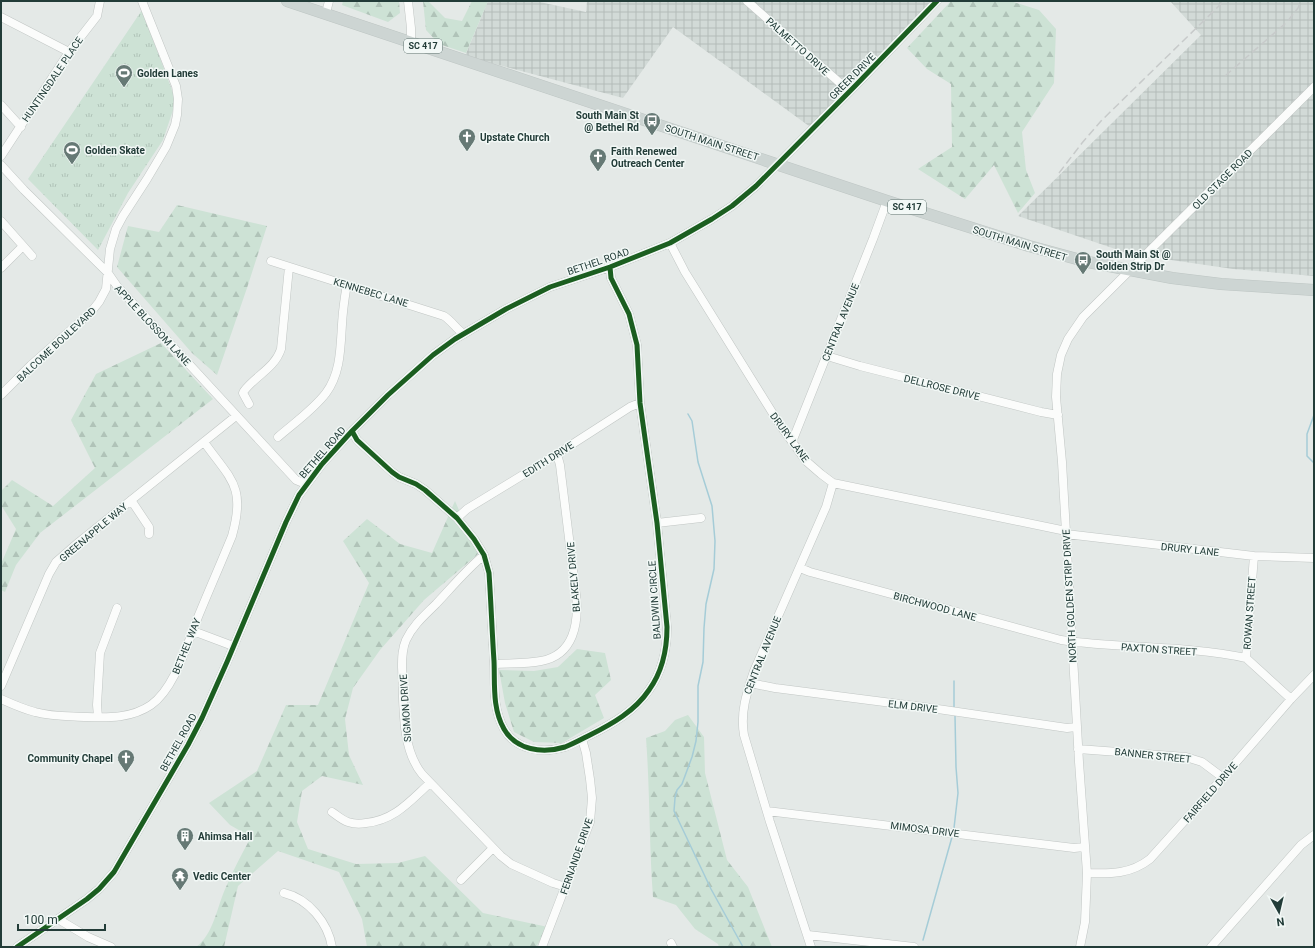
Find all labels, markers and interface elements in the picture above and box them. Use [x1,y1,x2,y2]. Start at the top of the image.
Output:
street label: PALMETTO DRIVE [764,15,832,78]
street label: HUNTINGDALE PLACE [20,34,85,124]
road number: SC 417 [404,39,442,53]
street label: GREER DRIVE [827,51,878,102]
sports icon: Golden Lanes [114,63,134,88]
place label: Golden Lanes [137,68,198,79]
place label: South Main St @ Bethel Rd [576,110,640,133]
bus stop icon: South Main St @ Bethel Rd [642,111,662,136]
street label: SOUTH MAIN STREET [664,122,760,163]
church icon: Upstate Church [457,127,477,152]
place label: Upstate Church [480,132,550,143]
sports icon: Golden Skate [62,140,82,165]
place label: Golden Skate [85,145,145,156]
place label: Faith Renewed Outreach Center [611,146,685,169]
church icon: Faith Renewed Outreach Center [588,147,608,172]
street label: OLD STAGE ROAD [1190,147,1255,212]
road number: SC 417 [888,200,926,214]
street label: SOUTH MAIN STREET [971,224,1068,263]
street label: BETHEL ROAD [566,246,631,277]
place label: South Main St @ Golden Strip Dr [1096,249,1171,272]
bus stop icon: South Main St @ Golden Strip Dr [1073,250,1093,275]
street label: KENNEBEC LANE [332,276,410,309]
street label: CENTRAL AVENUE [820,281,861,363]
street label: APPLE BLOSSOM LANE [113,283,193,368]
street label: BALCOME BOULEVARD [15,305,98,384]
street label: DELLROSE DRIVE [903,373,981,402]
street label: DRURY LANE [768,410,811,464]
street label: BETHEL ROAD [297,424,348,480]
street label: EDITH DRIVE [521,439,576,479]
street label: GREENAPPLE WAY [57,501,129,564]
street label: NORTH GOLDEN STRIP DRIVE [1061,529,1078,663]
street label: BLAKELY DRIVE [565,541,582,612]
street label: DRURY LANE [1160,541,1220,558]
street label: BALDWIN CIRCLE [646,560,663,640]
street label: ROWAN STREET [1241,576,1258,650]
street label: BIRCHWOOD LANE [892,590,978,623]
street label: CENTRAL AVENUE [742,614,783,696]
street label: BETHEL WAY [170,617,203,676]
street label: PAXTON STREET [1121,641,1197,658]
street label: SIGMON DRIVE [398,673,413,742]
street label: ELM DRIVE [888,698,939,715]
street label: BETHEL ROAD [158,711,199,773]
street label: BANNER STREET [1114,746,1192,765]
church icon: Community Chapel [116,748,136,773]
place label: Community Chapel [28,753,113,764]
street label: FAIRFIELD DRIVE [1181,760,1240,825]
street label: FERNANDE DRIVE [558,816,595,896]
street label: MIMOSA DRIVE [890,820,960,839]
building icon: Ahimsa Hall [175,826,195,851]
place label: Ahimsa Hall [198,831,253,842]
temple icon: Vedic Center [170,866,190,891]
place label: Vedic Center [193,871,251,882]
north arrow [1259,892,1299,932]
scale bar [18,906,105,932]
text: 100 m [24,913,58,927]
text: N [1275,914,1285,928]

